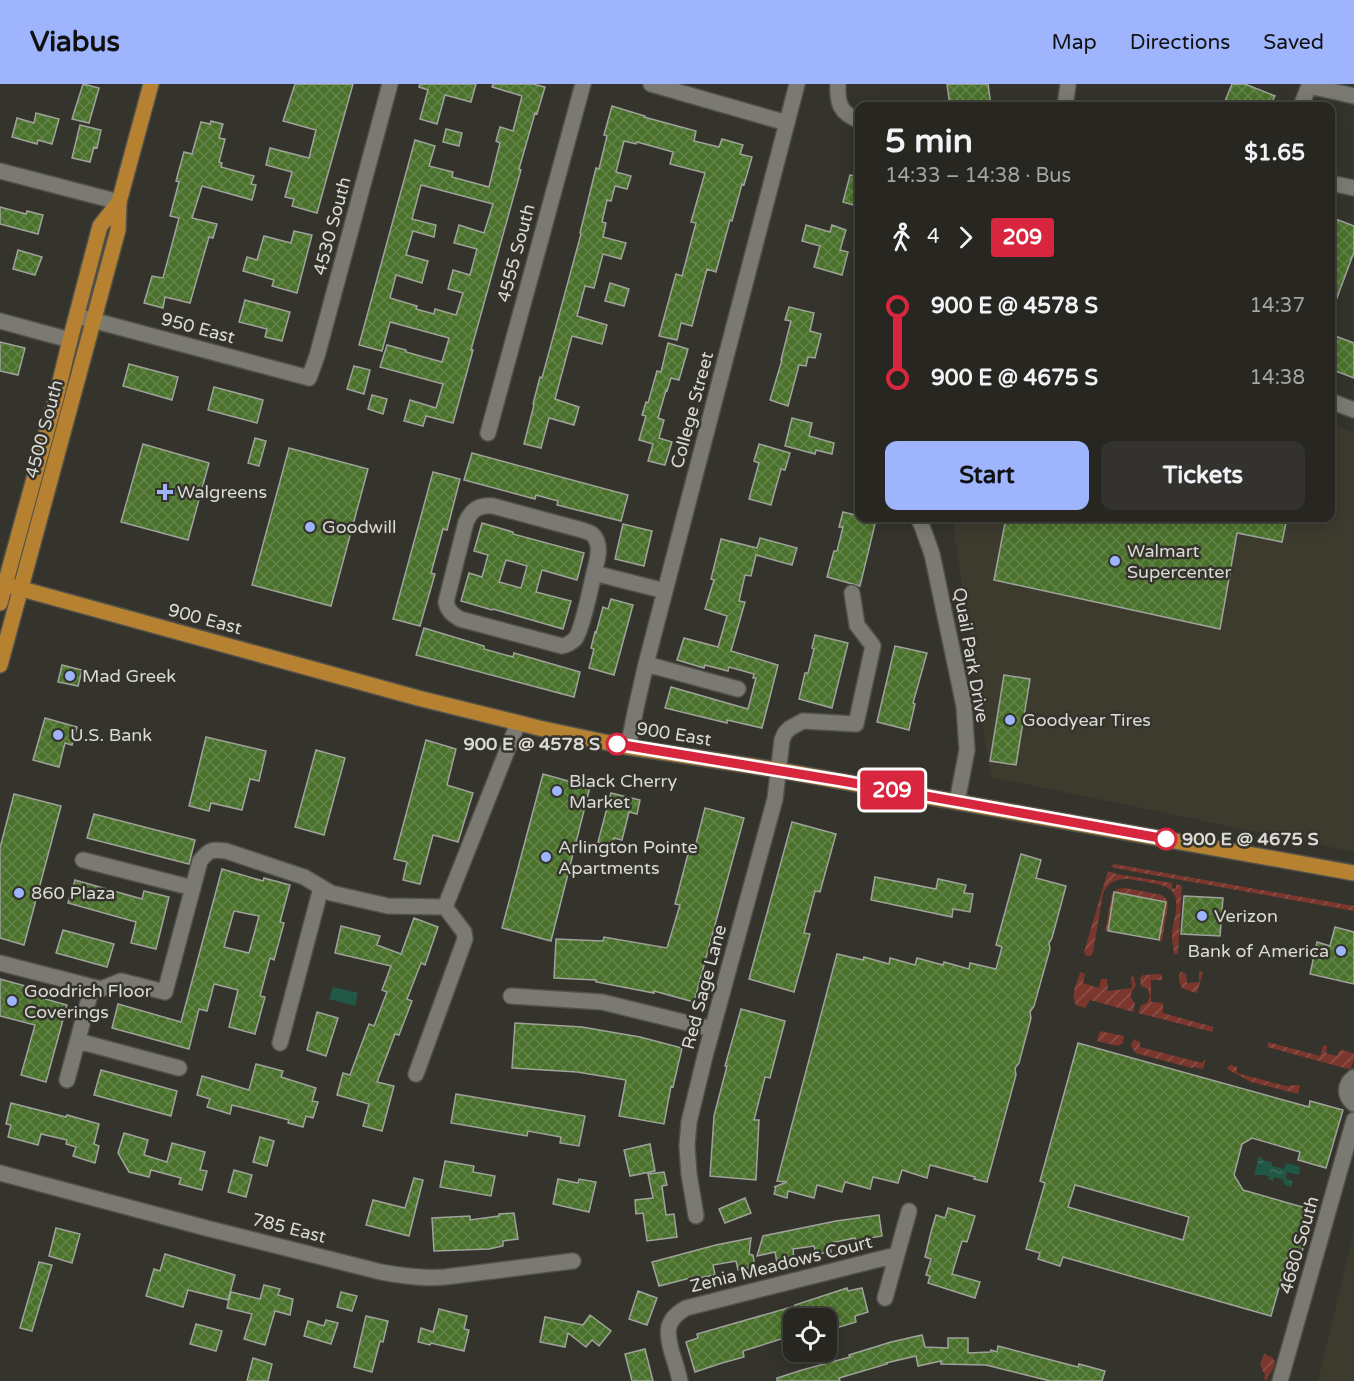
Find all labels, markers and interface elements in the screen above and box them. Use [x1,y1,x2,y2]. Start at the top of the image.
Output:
text: Viabus [30,25,120,59]
text: Map [1051,30,1097,55]
text: Directions [1130,30,1230,55]
text: Saved [1263,30,1324,55]
text: 5 min [885,122,973,161]
text: $1.65 [1244,140,1305,166]
text: 14:33 – 14:38 · Bus [885,164,1071,188]
street label: 4530 South [308,175,356,277]
street label: 4555 South [492,202,540,304]
icon: walk [885,221,918,254]
icon: forward [949,221,982,254]
text: 4 [927,225,940,249]
text: 209 [1003,225,1042,250]
text: 900 E @ 4578 S [931,293,1098,319]
text: 14:37 [1250,294,1305,318]
street label: 950 East [159,308,237,348]
street label: College Street [666,349,718,471]
text: 900 E @ 4675 S [931,365,1098,391]
text: 14:38 [1250,366,1305,390]
street label: 4500 South [20,378,68,480]
button: Start [885,441,1089,510]
button: Tickets [1101,441,1305,510]
place label: Walgreens [177,481,267,503]
marker: Walgreens [158,485,172,499]
place label: Goodwill [322,516,397,538]
marker: Goodwill [303,520,317,534]
place label: Walmart Supercenter [1127,540,1231,583]
marker: Walmart Supercenter [1108,554,1122,568]
street label: Quail Park Drive [948,586,994,724]
street label: 900 East [166,599,244,639]
place label: Mad Greek [82,665,176,687]
marker: Mad Greek [63,669,77,683]
place label: Goodyear Tires [1022,709,1151,731]
marker: Goodyear Tires [1003,713,1017,727]
street label: 900 East [635,717,713,751]
place label: U.S. Bank [70,724,152,746]
marker: U.S. Bank [51,728,65,742]
place label: 900 E @ 4578 S [463,733,600,755]
marker: 900 E @ 4578 S [606,733,628,755]
place label: Black Cherry Market [569,770,677,813]
line badge: 209 [858,770,926,810]
text: 209 [872,778,912,803]
marker: Black Cherry Market [550,784,564,798]
marker: 900 E @ 4675 S [1155,828,1177,850]
place label: 900 E @ 4675 S [1182,828,1319,850]
place label: Arlington Pointe Apartments [558,836,698,879]
marker: Arlington Pointe Apartments [539,850,553,864]
place label: 860 Plaza [31,882,115,904]
marker: 860 Plaza [12,886,26,900]
place label: Verizon [1214,905,1278,927]
marker: Verizon [1195,909,1209,923]
street label: Red Sage Lane [677,922,731,1052]
place label: Bank of America [1187,940,1329,962]
marker: Bank of America [1334,944,1348,958]
place label: Goodrich Floor Coverings [24,980,152,1023]
marker: Goodrich Floor Coverings [5,994,19,1008]
street label: 4680 South [1275,1194,1323,1296]
street label: 785 East [250,1208,328,1248]
street label: Zenia Meadows Court [688,1231,874,1297]
map controls [783,1308,837,1362]
button: locate [783,1308,837,1362]

